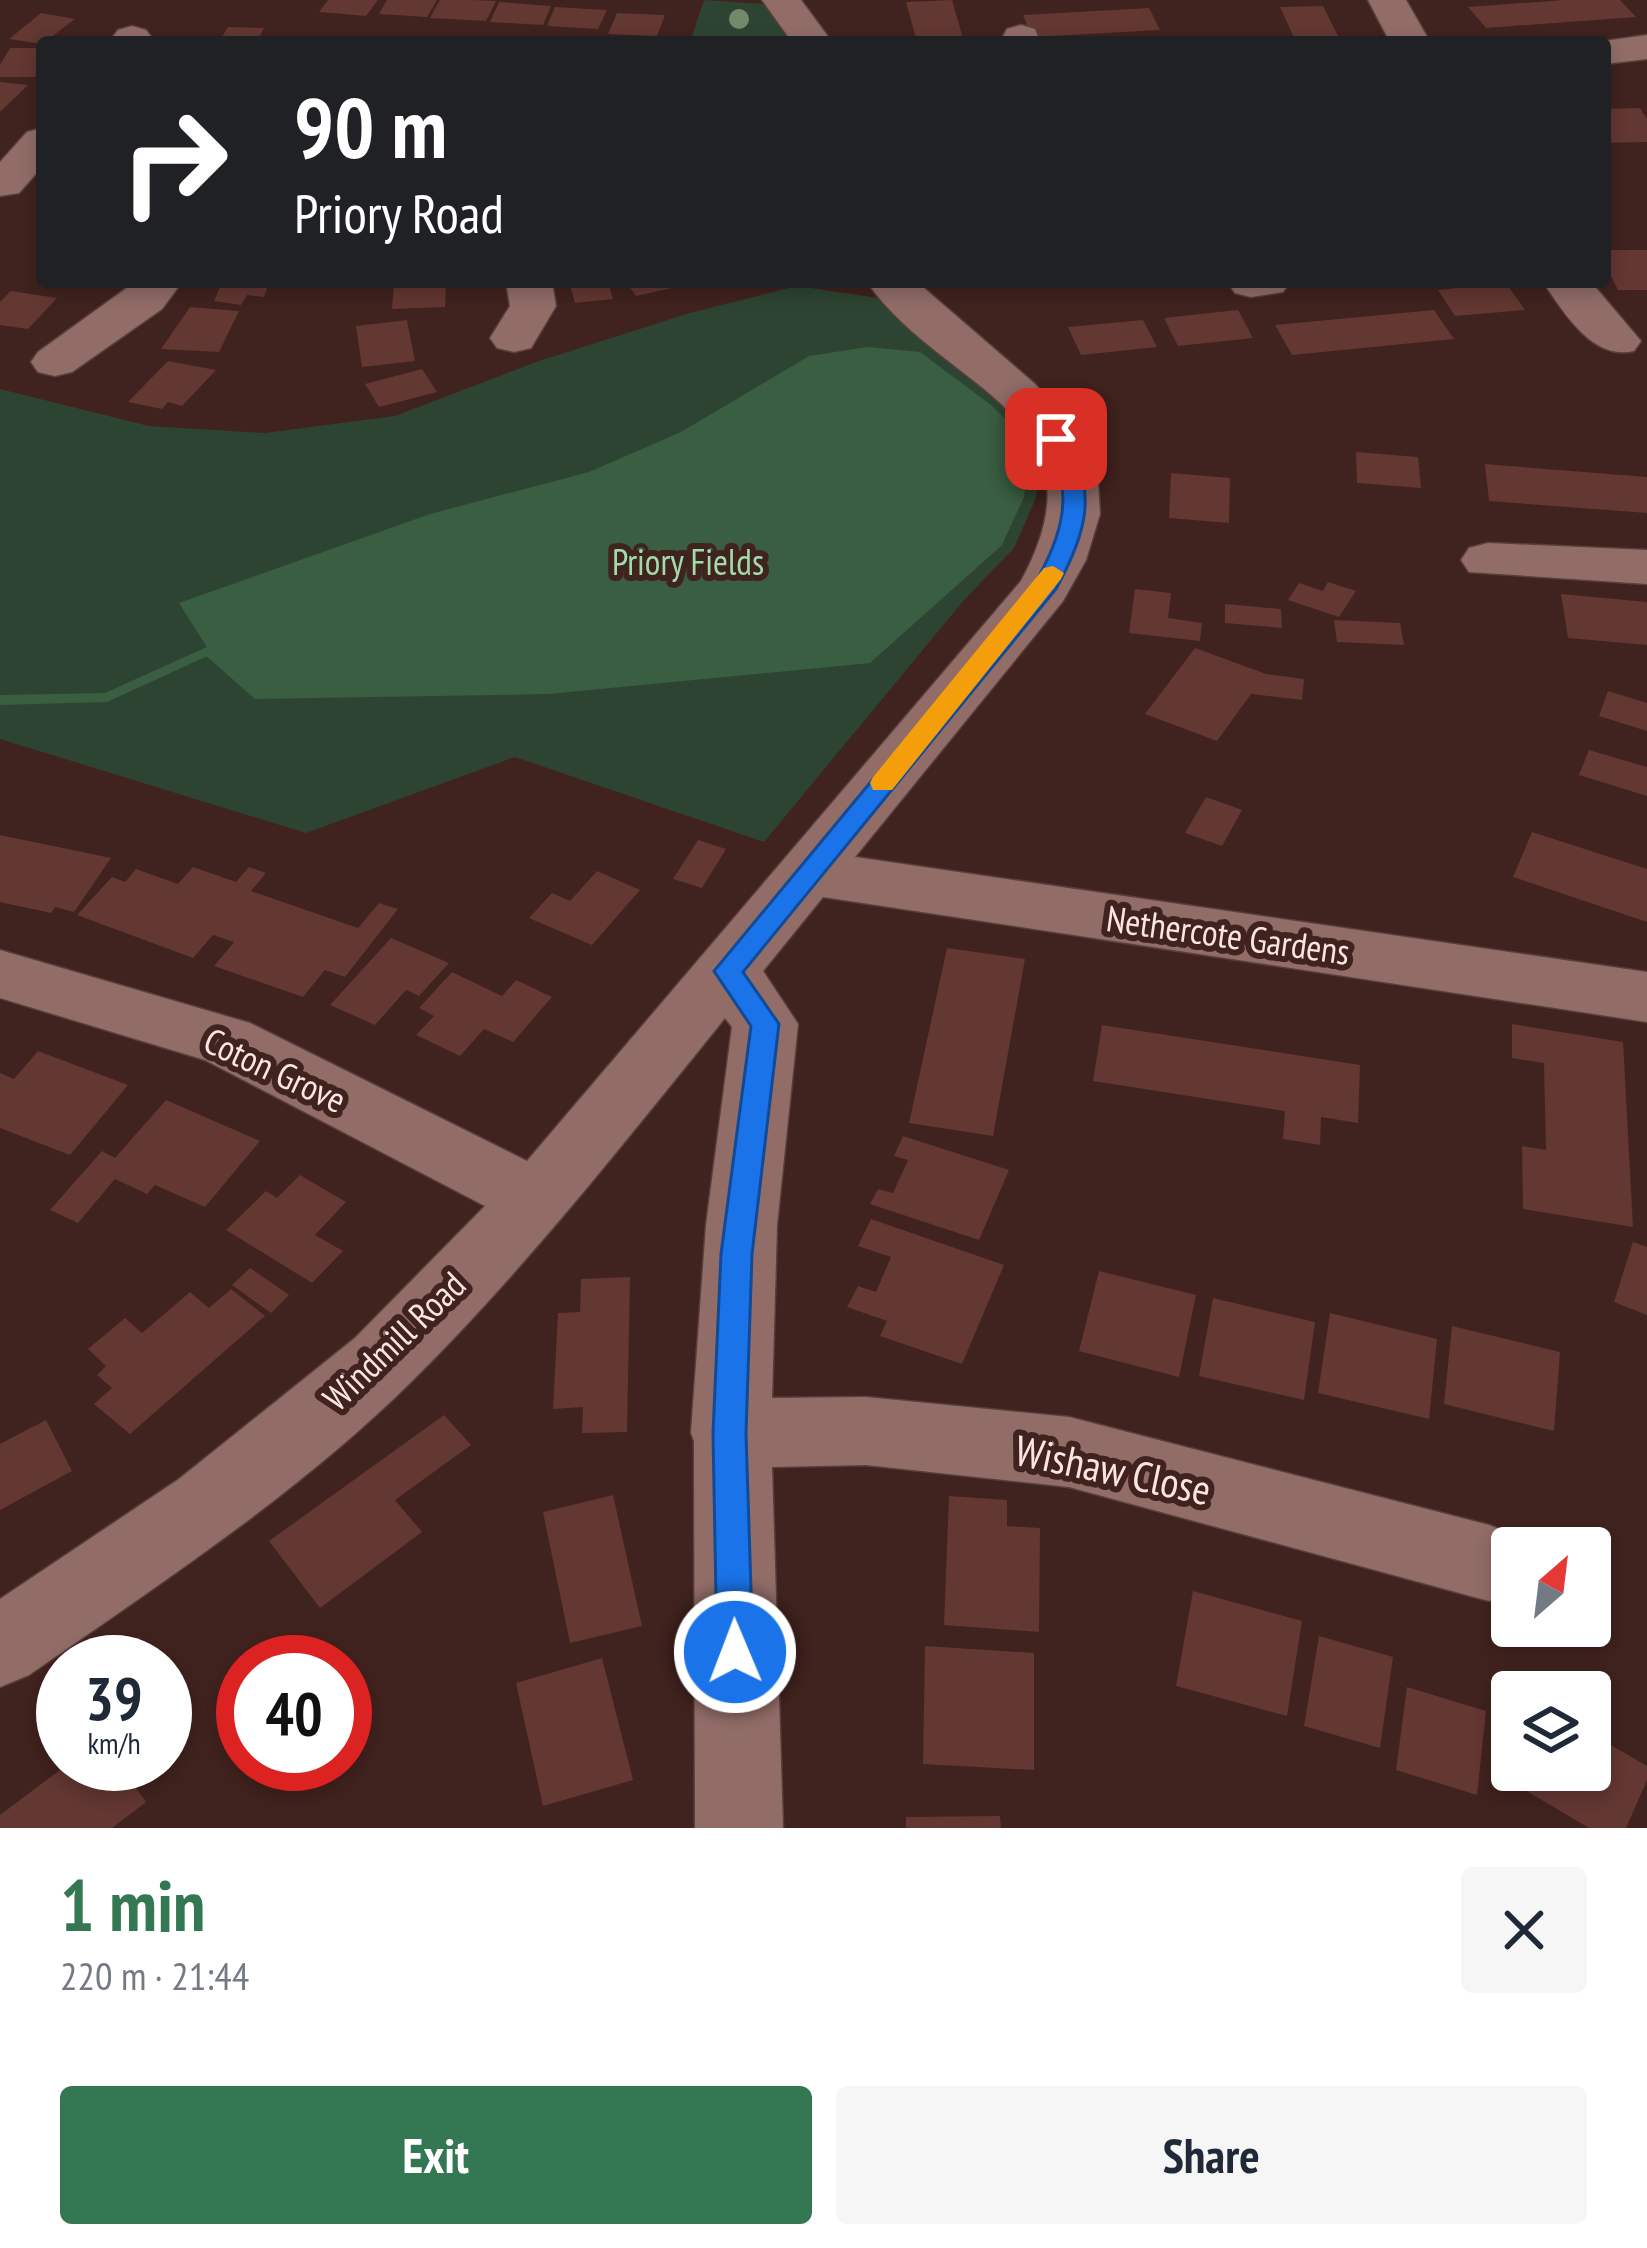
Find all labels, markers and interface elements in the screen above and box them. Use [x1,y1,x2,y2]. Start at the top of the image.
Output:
text: 90 m [294,72,447,181]
icon: right [96,84,252,240]
text: Priory Road [294,178,504,248]
pin [1005,388,1107,490]
icon: arrive [1023,406,1089,472]
park label: Priory Fields [612,538,764,585]
street label: Nethercote Gardens [1103,894,1353,975]
street label: Coton Grove [197,1016,354,1123]
street label: Windmill Road [312,1261,475,1420]
street label: Wishaw Close [1010,1422,1216,1517]
north arrow [1491,1527,1611,1647]
map controls [1491,1527,1611,1791]
position arrow [672,1589,798,1715]
speed limit sign: 40 [216,1635,372,1791]
text: 39 [85,1659,143,1737]
button: layers [1491,1671,1611,1791]
text: km/h [87,1723,141,1762]
text: 1 min [60,1858,205,1951]
button: close [1461,1867,1587,1993]
text: 220 m · 21:44 [60,1950,249,2001]
button: Exit [60,2086,812,2224]
button: Share [836,2086,1587,2224]

